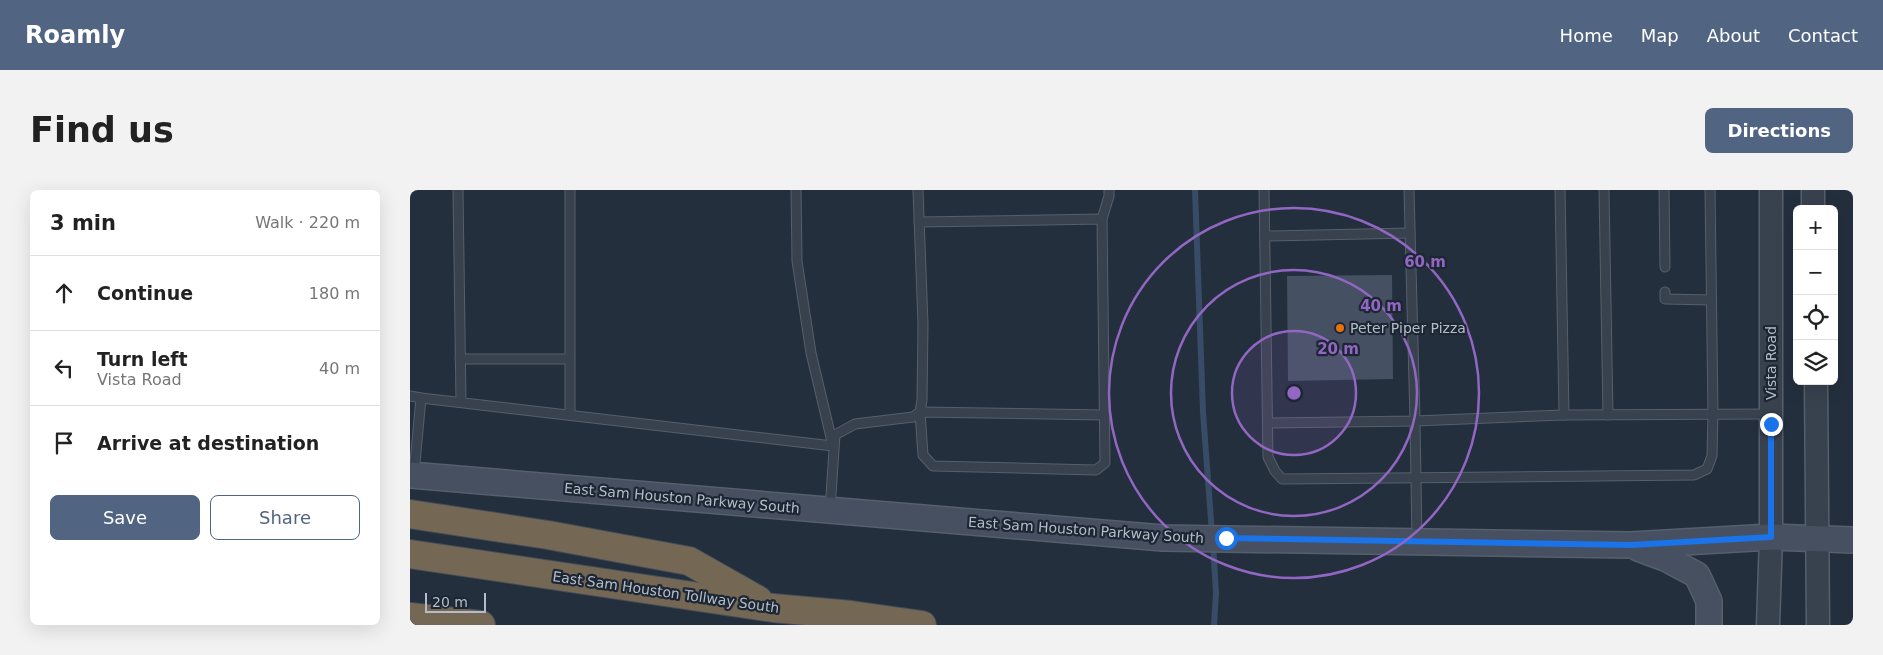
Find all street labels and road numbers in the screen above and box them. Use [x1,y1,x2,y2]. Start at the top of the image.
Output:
street label: Vista Road [1763,326,1779,400]
street label: East Sam Houston Parkway South [563,480,801,516]
street label: East Sam Houston Parkway South [967,514,1205,546]
street label: East Sam Houston Tollway South [552,568,780,616]

